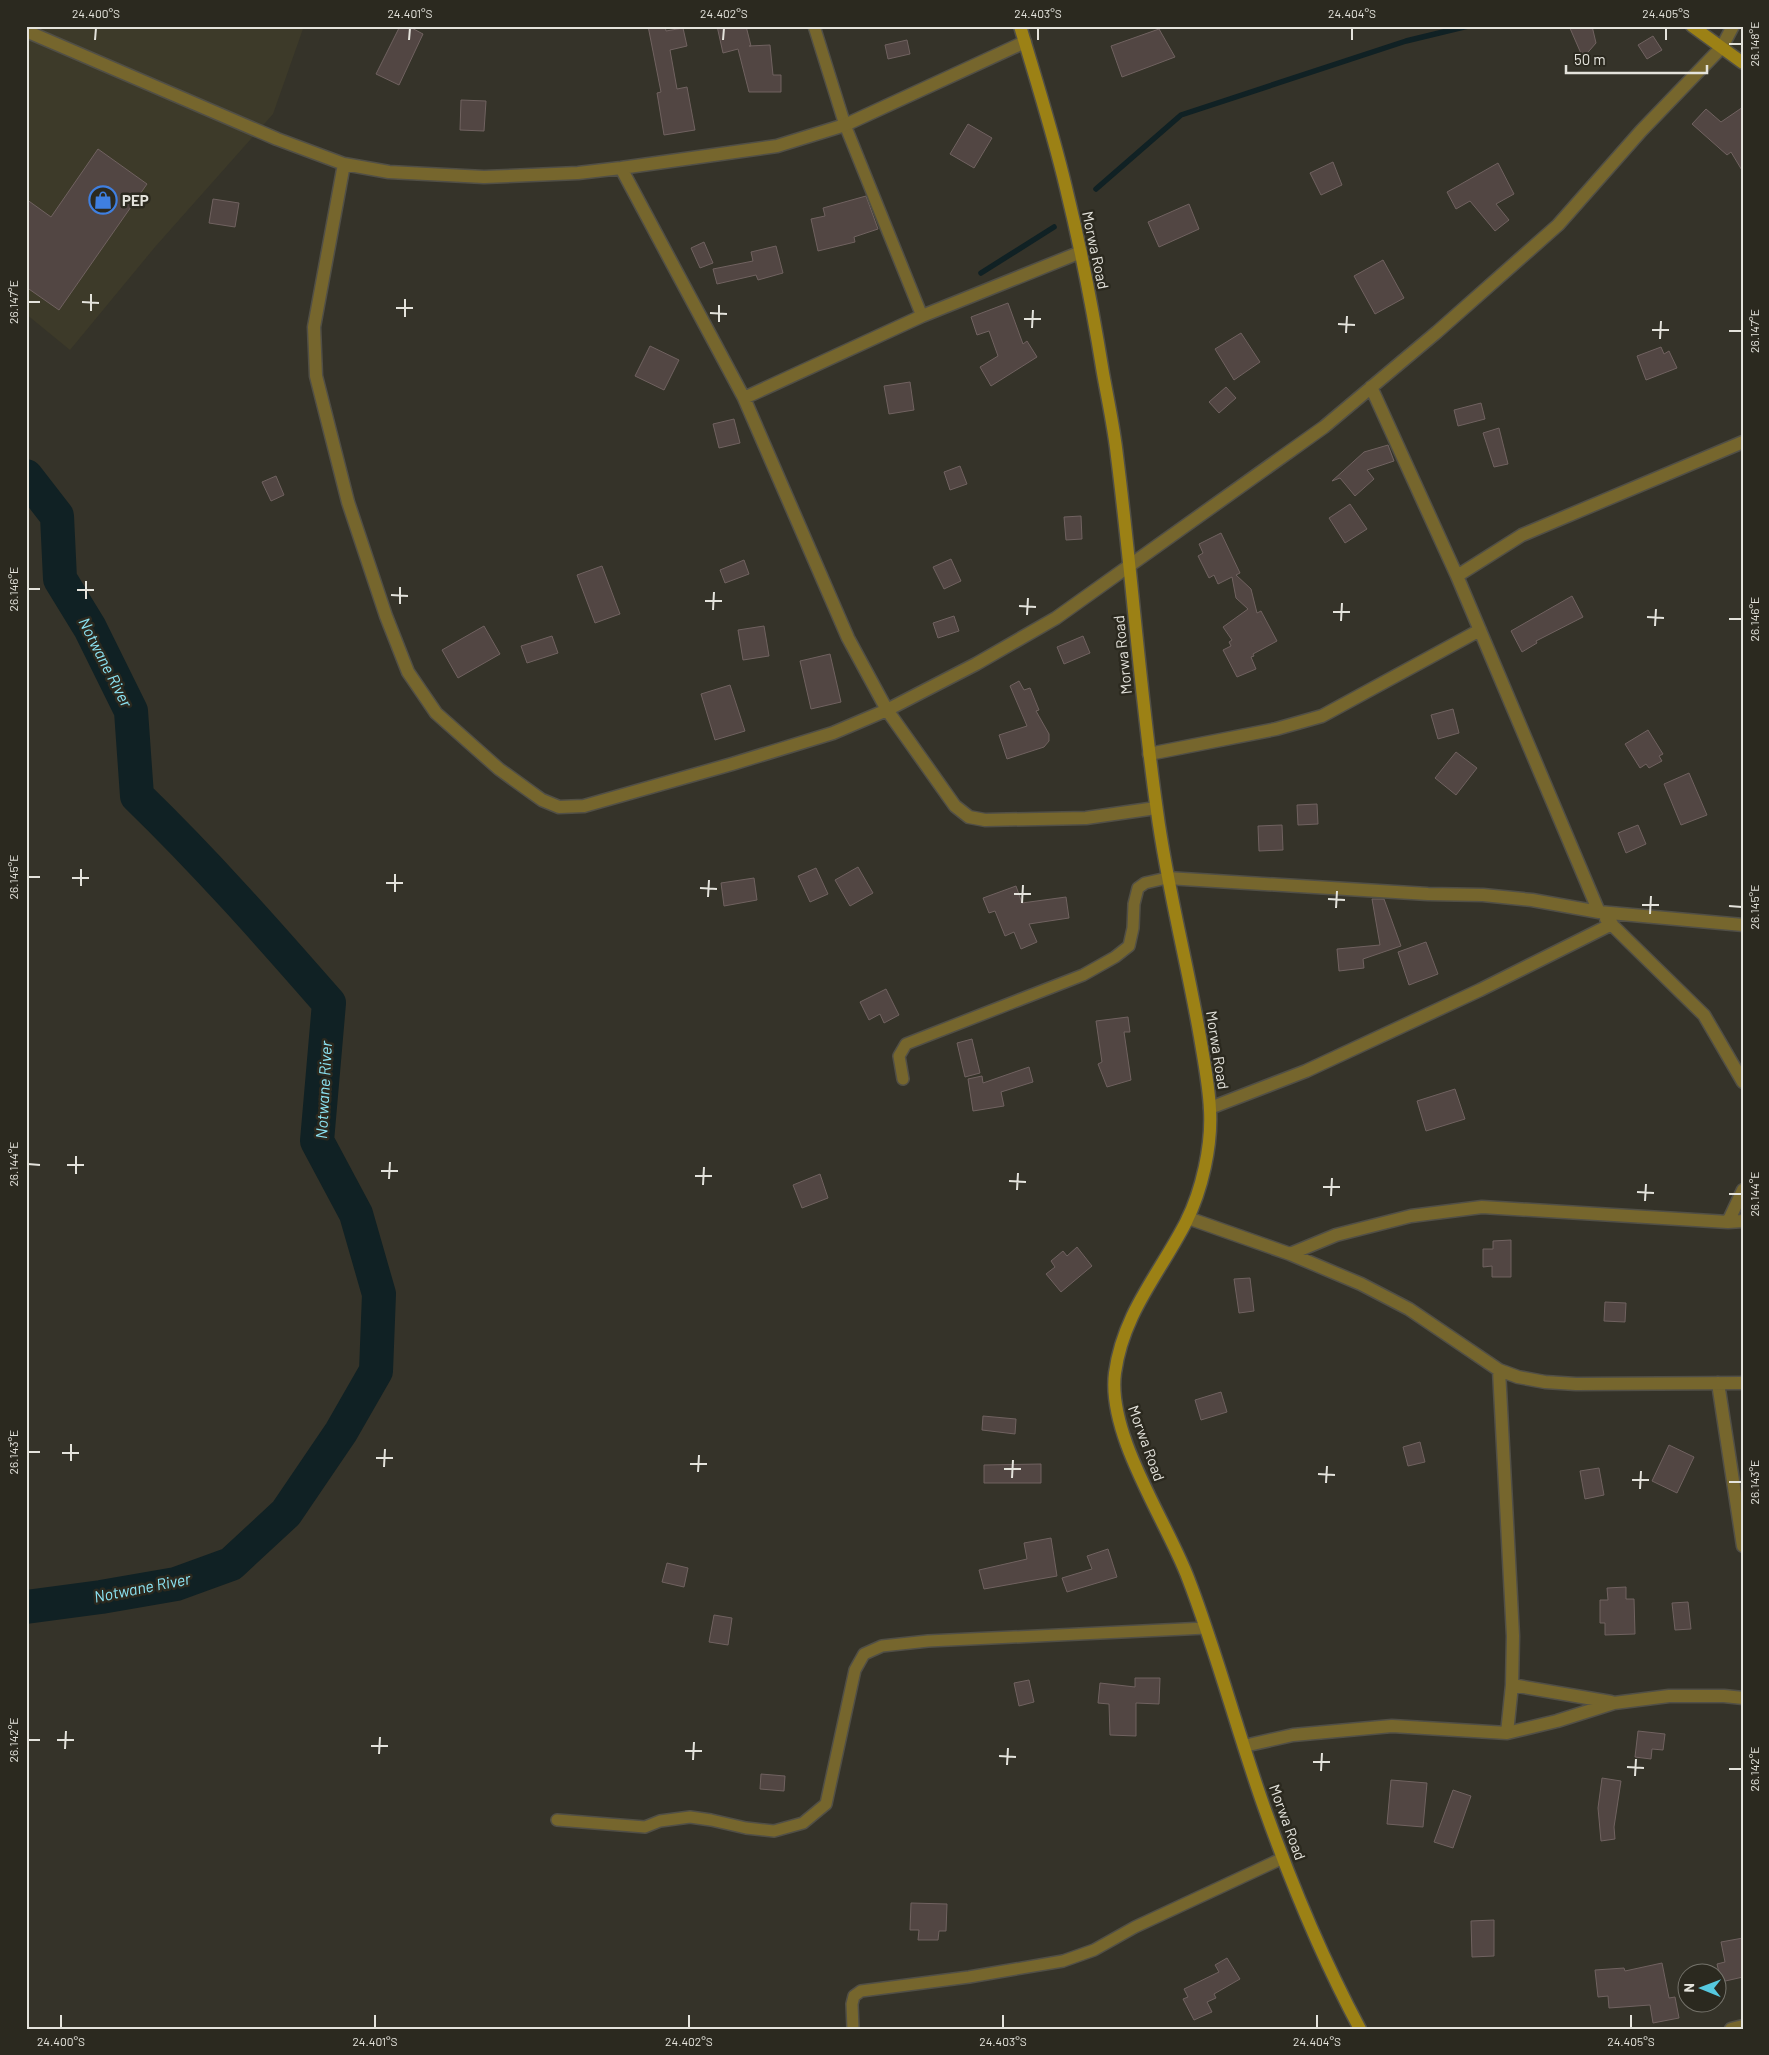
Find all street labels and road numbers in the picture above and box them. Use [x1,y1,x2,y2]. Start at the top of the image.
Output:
street label: Morwa Road [1079,209,1113,291]
street label: Morwa Road [1109,615,1135,695]
street label: Morwa Road [1203,1009,1233,1091]
street label: Morwa Road [1125,1403,1169,1483]
street label: Morwa Road [1266,1782,1310,1862]

